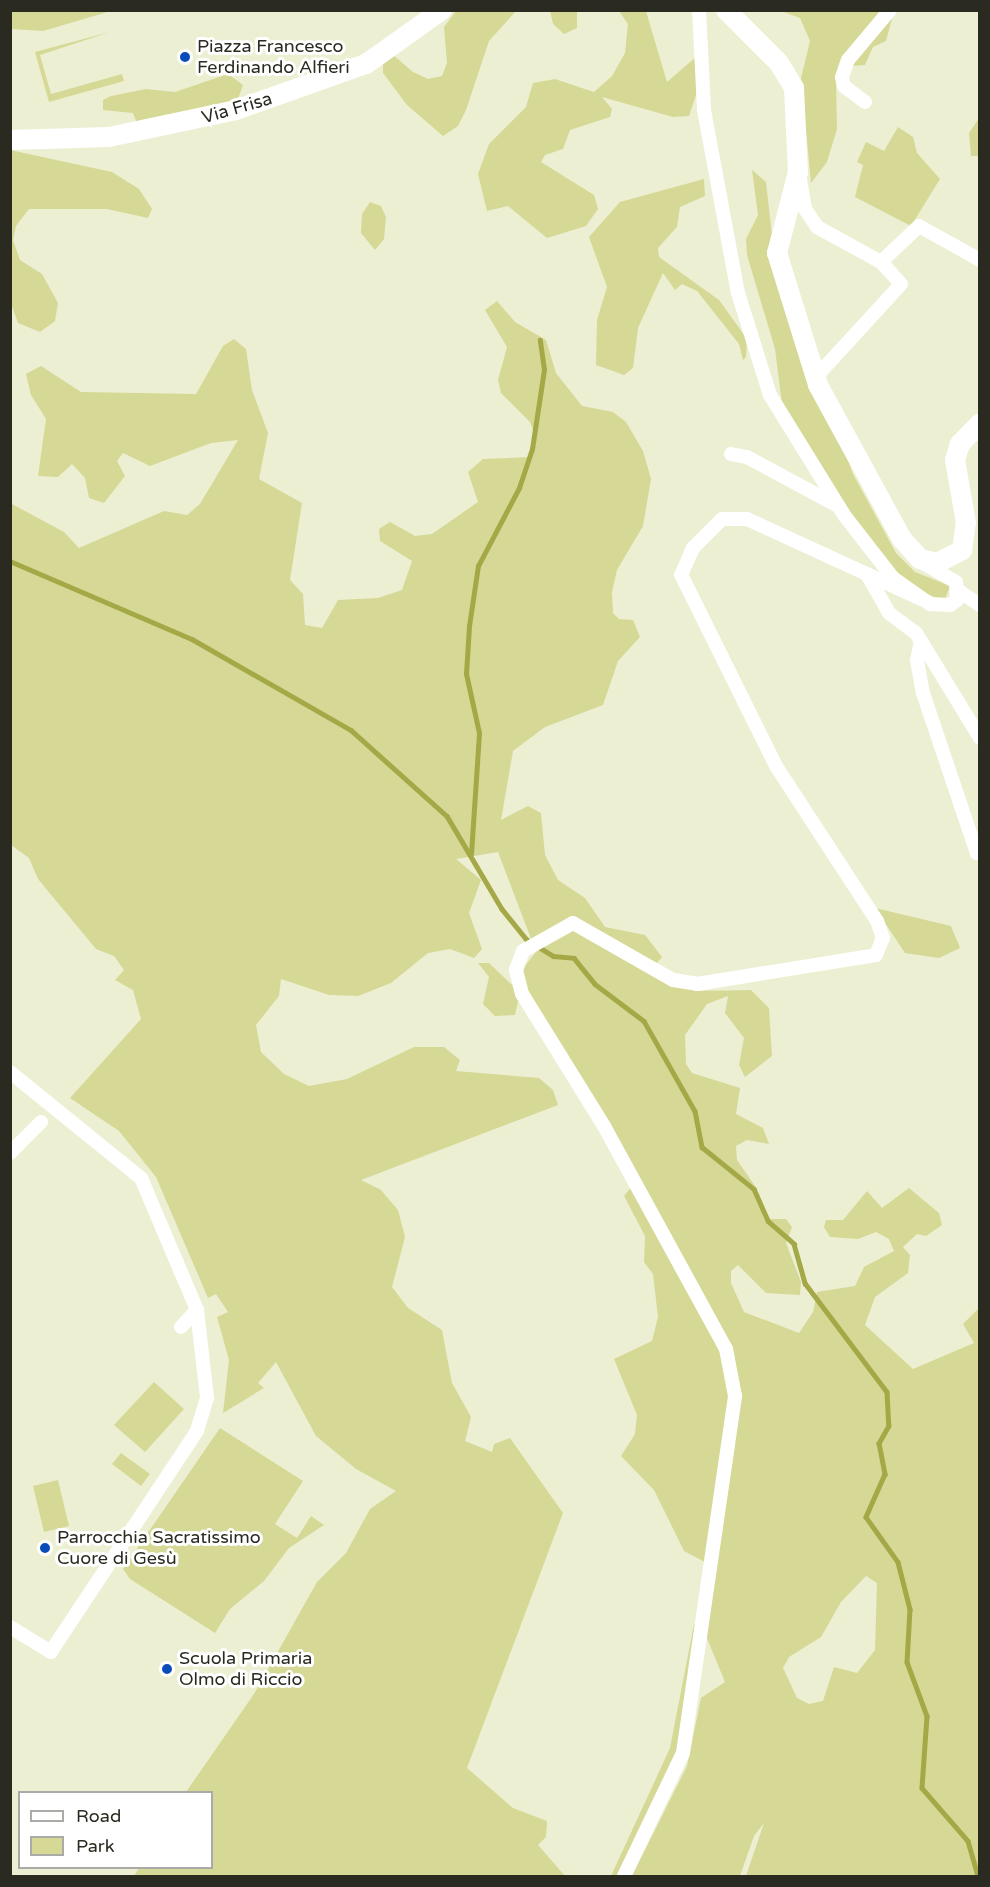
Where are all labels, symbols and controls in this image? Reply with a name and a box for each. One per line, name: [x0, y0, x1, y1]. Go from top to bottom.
place label: Piazza Francesco Ferdinando Alfieri: [197, 36, 350, 78]
marker: Piazza Francesco Ferdinando Alfieri: [178, 50, 192, 64]
street label: Via Frisa: [199, 88, 275, 128]
place label: Parrocchia Sacratissimo Cuore di Gesù: [57, 1527, 261, 1570]
marker: Parrocchia Sacratissimo Cuore di Gesù: [38, 1541, 52, 1555]
place label: Scuola Primaria Olmo di Riccio: [179, 1648, 312, 1690]
marker: Scuola Primaria Olmo di Riccio: [160, 1662, 174, 1676]
legend: [18, 1791, 213, 1869]
text: Road: [76, 1805, 121, 1827]
text: Park: [76, 1835, 114, 1857]

